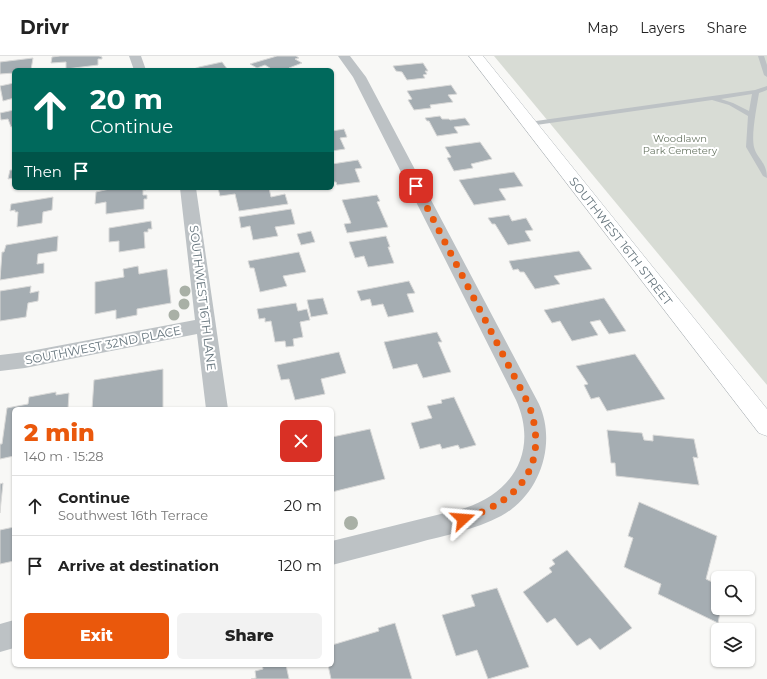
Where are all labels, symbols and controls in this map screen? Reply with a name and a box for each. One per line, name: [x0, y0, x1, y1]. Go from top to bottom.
text: Drivr: [20, 16, 69, 39]
text: Map: [587, 19, 618, 37]
text: Layers: [640, 19, 685, 37]
text: Share: [707, 19, 747, 37]
text: 20 m: [90, 82, 163, 116]
icon: ahead: [24, 84, 76, 136]
text: Continue: [90, 116, 173, 138]
park label: Woodlawn Park Cemetery: [643, 132, 718, 157]
icon: arrive: [70, 160, 92, 182]
text: Then: [24, 162, 62, 181]
pin: [399, 169, 433, 203]
street label: SOUTHWEST 16TH STREET: [566, 174, 676, 308]
icon: arrive: [405, 175, 427, 197]
street label: SOUTHWEST 16TH LANE: [187, 224, 219, 372]
street label: SOUTHWEST 32ND PLACE: [24, 323, 182, 367]
text: 2 min: [24, 418, 95, 447]
button: close: [280, 420, 322, 462]
text: 140 m · 15:28: [24, 448, 104, 464]
text: Continue: [58, 488, 130, 507]
icon: ahead: [24, 495, 46, 517]
text: 20 m: [284, 496, 322, 515]
position arrow: [442, 498, 484, 540]
text: Southwest 16th Terrace: [58, 507, 208, 523]
icon: arrive: [24, 555, 46, 577]
text: Arrive at destination: [58, 556, 219, 575]
text: 120 m: [278, 556, 322, 575]
map controls: [711, 571, 755, 667]
button: search: [711, 571, 755, 615]
button: Exit: [24, 613, 169, 659]
button: Share: [177, 613, 322, 659]
button: layers: [711, 623, 755, 667]

